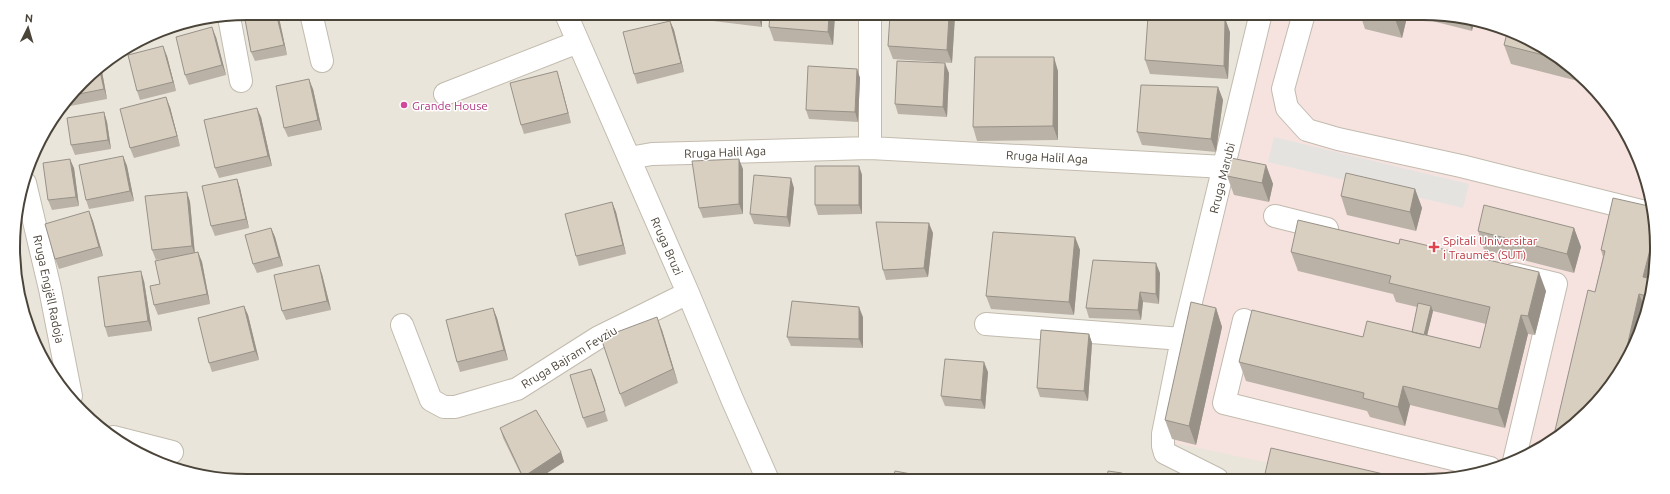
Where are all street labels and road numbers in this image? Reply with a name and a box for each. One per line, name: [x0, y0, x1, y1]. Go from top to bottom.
street label: Rruga Marubi: [1207, 141, 1237, 215]
street label: Rruga Halil Aga: [684, 144, 766, 160]
street label: Rruga Halil Aga: [1006, 148, 1088, 166]
street label: Rruga Bruzi: [648, 215, 686, 277]
street label: Rruga Engjëll Radoja: [31, 234, 67, 344]
street label: Rruga Bajram Fevziu: [519, 323, 619, 391]

